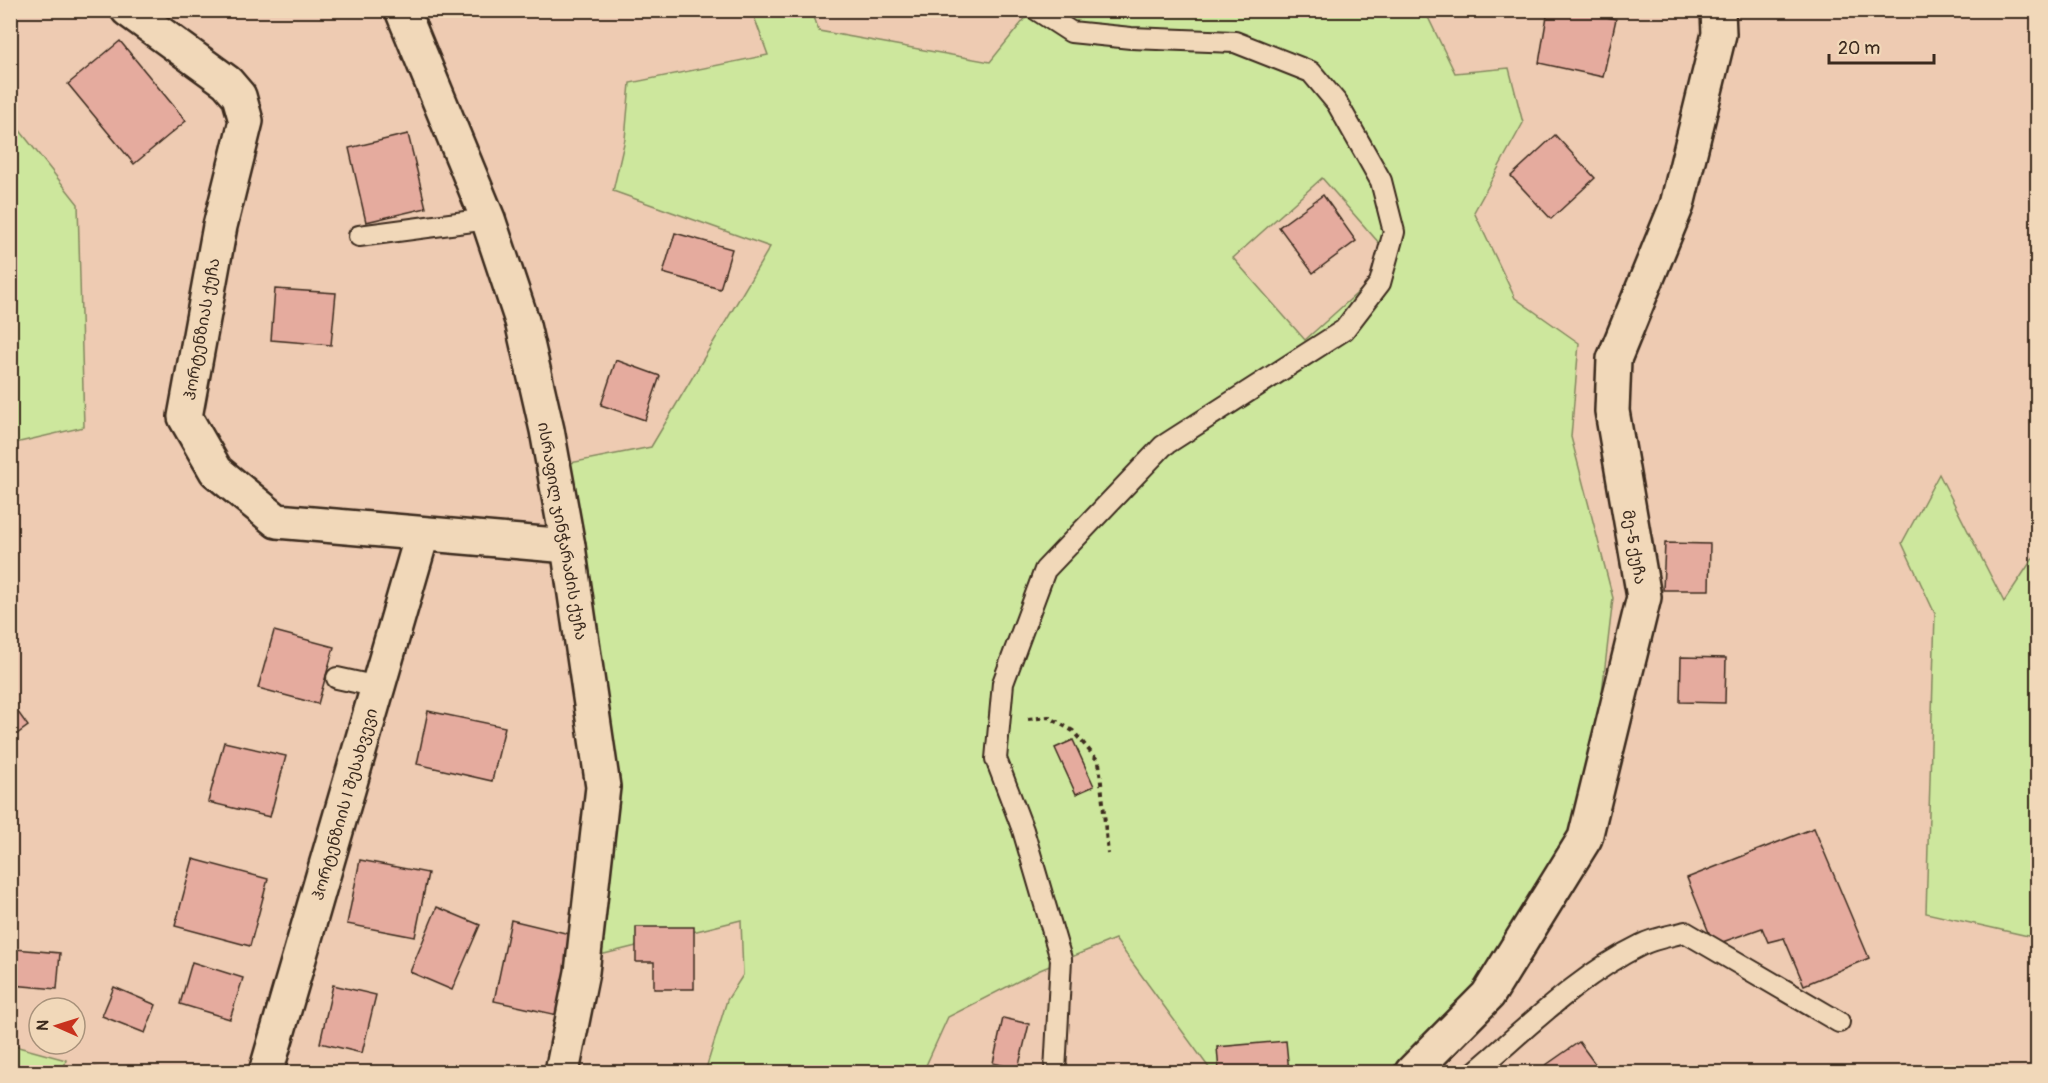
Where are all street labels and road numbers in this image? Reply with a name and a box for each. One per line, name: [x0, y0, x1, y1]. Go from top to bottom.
street label: ჰორტენზიას ქუჩა: [180, 256, 224, 402]
street label: ისრაფილ ჯინჭარაძის ქუჩა: [533, 421, 591, 642]
street label: მე-5 ქუჩა: [1618, 508, 1650, 586]
street label: ჰორტენზიის I შესახვევი: [308, 706, 382, 903]

